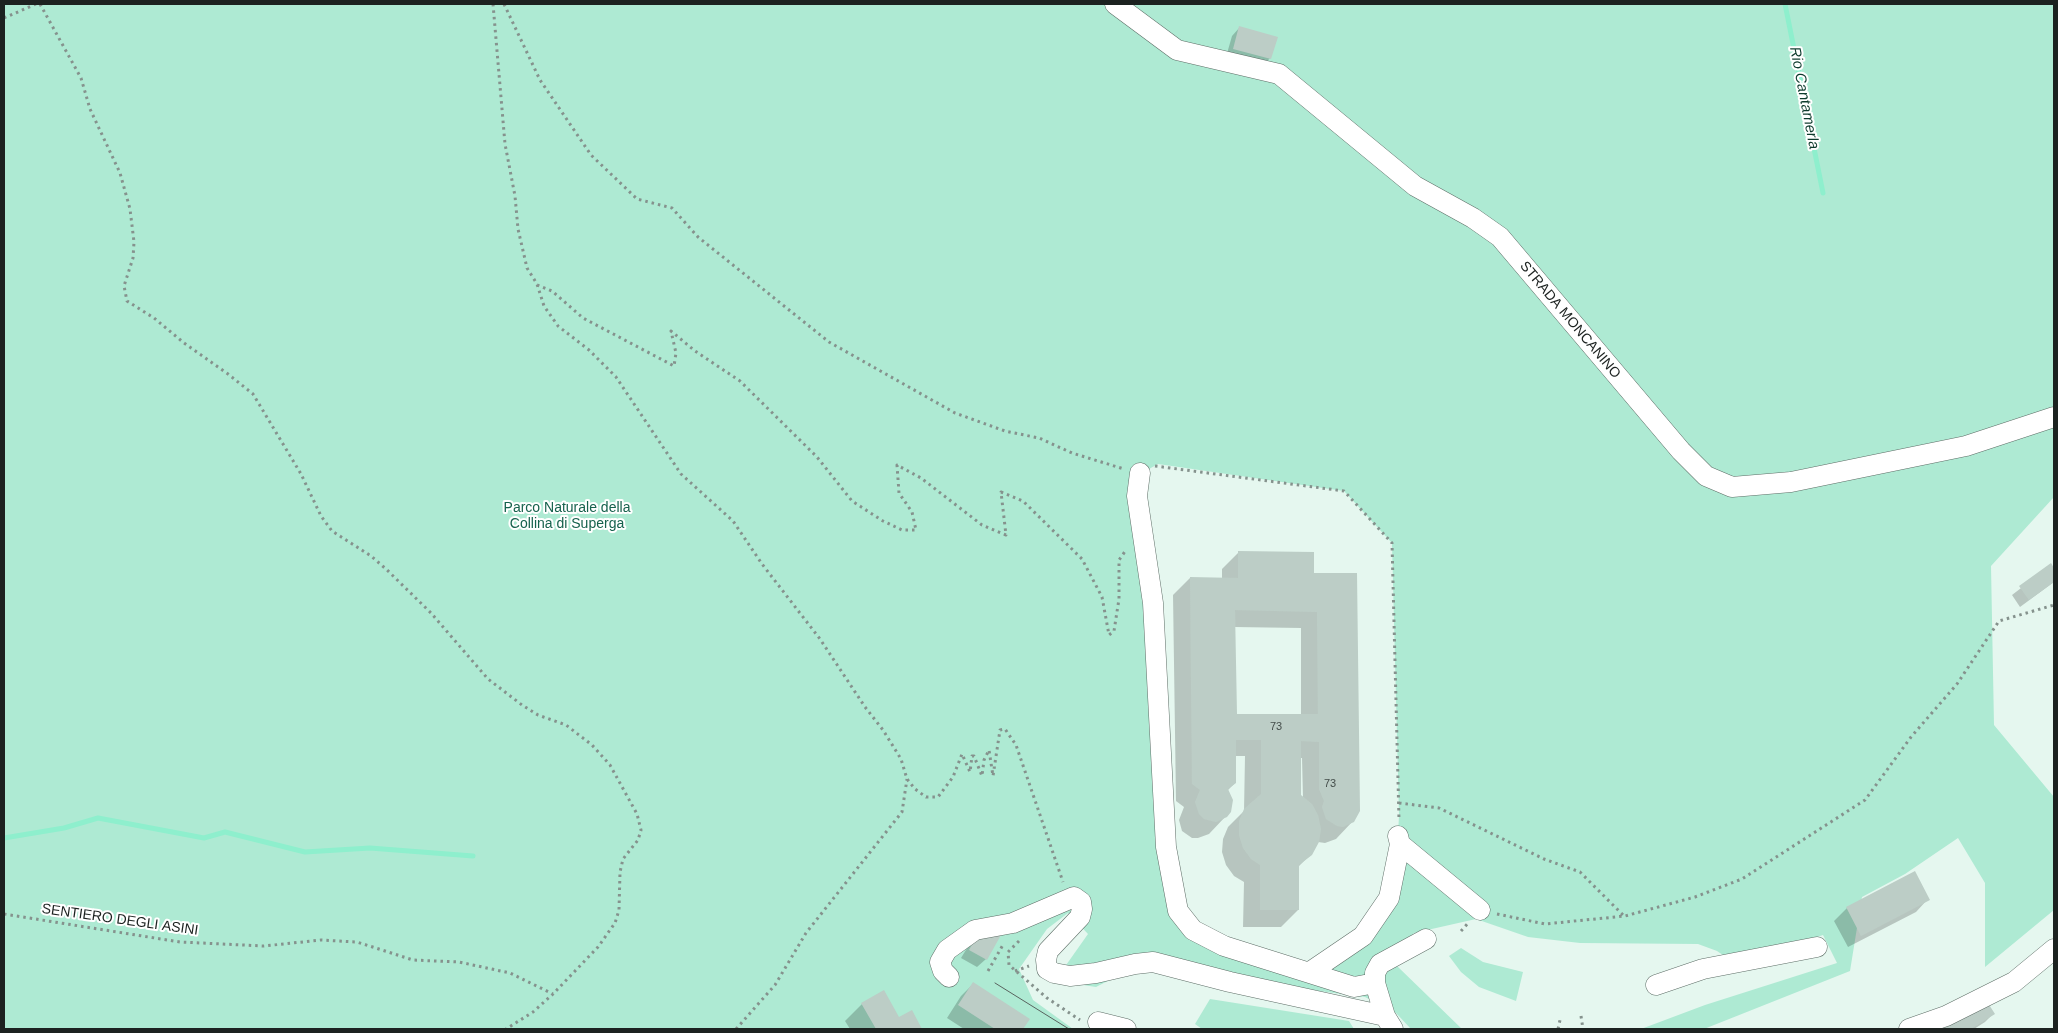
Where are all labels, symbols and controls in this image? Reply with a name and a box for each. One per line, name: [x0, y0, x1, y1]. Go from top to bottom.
water label: Rio Cantamerla: [1785, 45, 1823, 151]
street label: STRADA MONCANINO: [1516, 258, 1624, 382]
park label: Parco Naturale della Collina di Superga: [504, 500, 630, 532]
house number: 73: [1270, 720, 1282, 734]
house number: 73: [1324, 777, 1336, 791]
street label: SENTIERO DEGLI ASINI: [41, 901, 199, 939]

